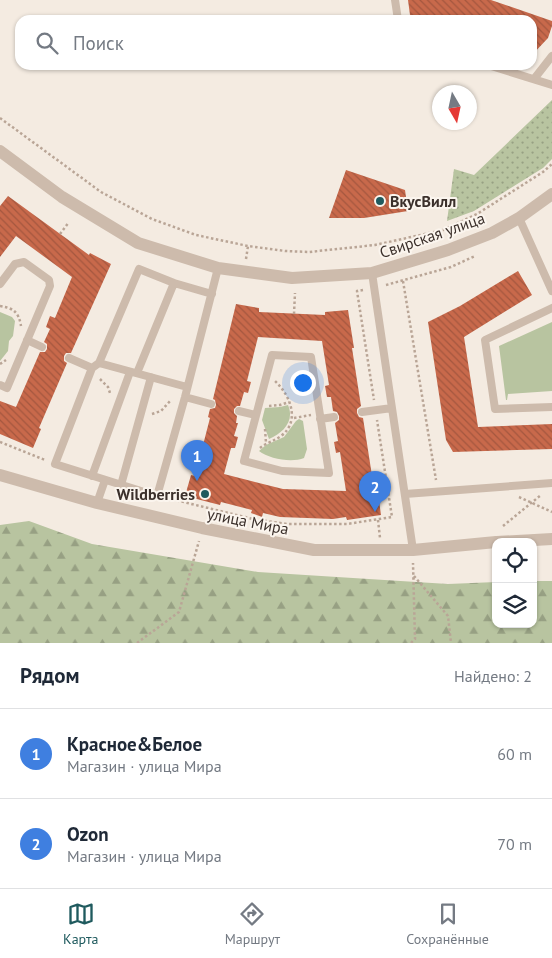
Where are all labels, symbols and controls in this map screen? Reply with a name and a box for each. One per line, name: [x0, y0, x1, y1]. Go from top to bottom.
search box: [15, 15, 537, 70]
icon: search: [33, 29, 61, 57]
text: Поиск: [73, 31, 124, 55]
north arrow: [432, 85, 477, 130]
place label: ВкусВилл: [390, 191, 456, 211]
marker: ВкусВилл: [374, 195, 386, 207]
street label: Свирская улица: [377, 208, 487, 262]
your location: [290, 370, 316, 396]
pin: 1: [181, 440, 213, 481]
pin: 2: [359, 471, 391, 512]
place label: Wildberries: [116, 484, 195, 504]
marker: Wildberries: [199, 488, 211, 500]
street label: улица Мира: [205, 503, 291, 539]
map controls: [492, 538, 537, 628]
button: locate: [492, 538, 537, 583]
button: layers: [492, 583, 537, 628]
text: Рядом: [20, 662, 79, 689]
text: Найдено: 2: [454, 666, 532, 686]
text: Красное&Белое: [67, 732, 202, 756]
text: 1: [31, 744, 41, 764]
text: 60 m: [497, 744, 532, 764]
text: Магазин · улица Мира: [67, 756, 222, 776]
text: Ozon: [67, 822, 109, 846]
text: 2: [31, 834, 41, 854]
text: 70 m: [497, 834, 532, 854]
text: Магазин · улица Мира: [67, 846, 222, 866]
tab: Карта: [63, 900, 98, 948]
tab: Маршрут: [225, 900, 280, 948]
tab: Сохранённые: [406, 900, 489, 948]

